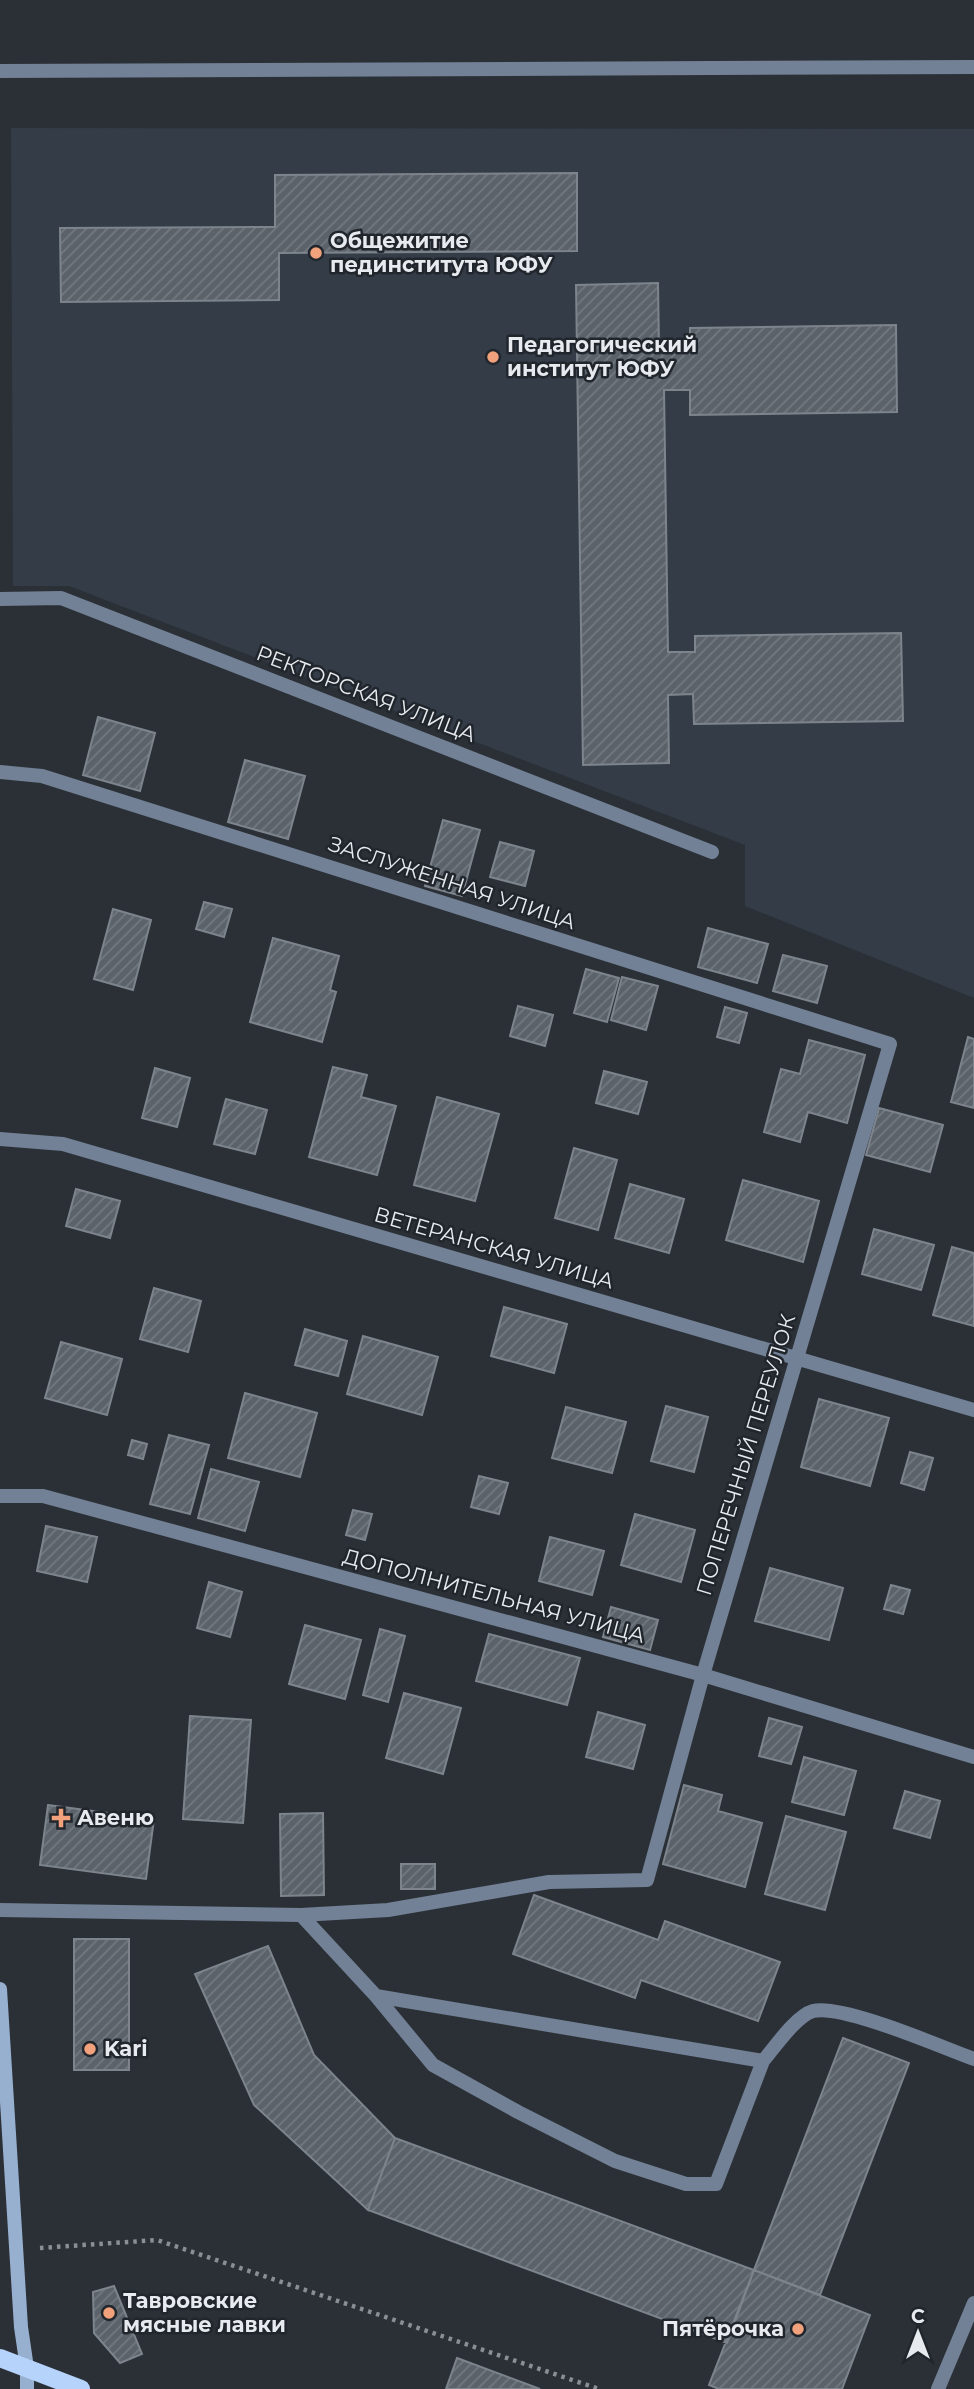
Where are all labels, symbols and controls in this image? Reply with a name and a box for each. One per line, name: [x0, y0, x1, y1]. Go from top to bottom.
place label: Общежитие пединститута ЮФУ: [330, 228, 553, 277]
marker: Общежитие пединститута ЮФУ: [308, 245, 324, 261]
place label: Педагогический институт ЮФУ: [507, 332, 697, 381]
marker: Педагогический институт ЮФУ: [485, 349, 501, 365]
street label: РЕКТОРСКАЯ УЛИЦА: [253, 640, 480, 747]
street label: ЗАСЛУЖЕННАЯ УЛИЦА: [325, 831, 579, 934]
street label: ВЕТЕРАНСКАЯ УЛИЦА: [371, 1201, 617, 1294]
street label: ПОПЕРЕЧНЫЙ ПЕРЕУЛОК: [691, 1311, 800, 1599]
street label: ДОПОЛНИТЕЛЬНАЯ УЛИЦА: [340, 1543, 648, 1648]
place label: Авеню: [77, 1805, 154, 1830]
marker: Авеню: [51, 1808, 71, 1828]
place label: Kari: [104, 2036, 148, 2061]
marker: Kari: [82, 2041, 98, 2057]
place label: Тавровские мясные лавки: [123, 2288, 286, 2337]
north arrow: [883, 2298, 953, 2368]
marker: Тавровские мясные лавки: [101, 2305, 117, 2321]
text: С: [911, 2305, 925, 2328]
place label: Пятёрочка: [662, 2316, 784, 2341]
marker: Пятёрочка: [790, 2321, 806, 2337]

